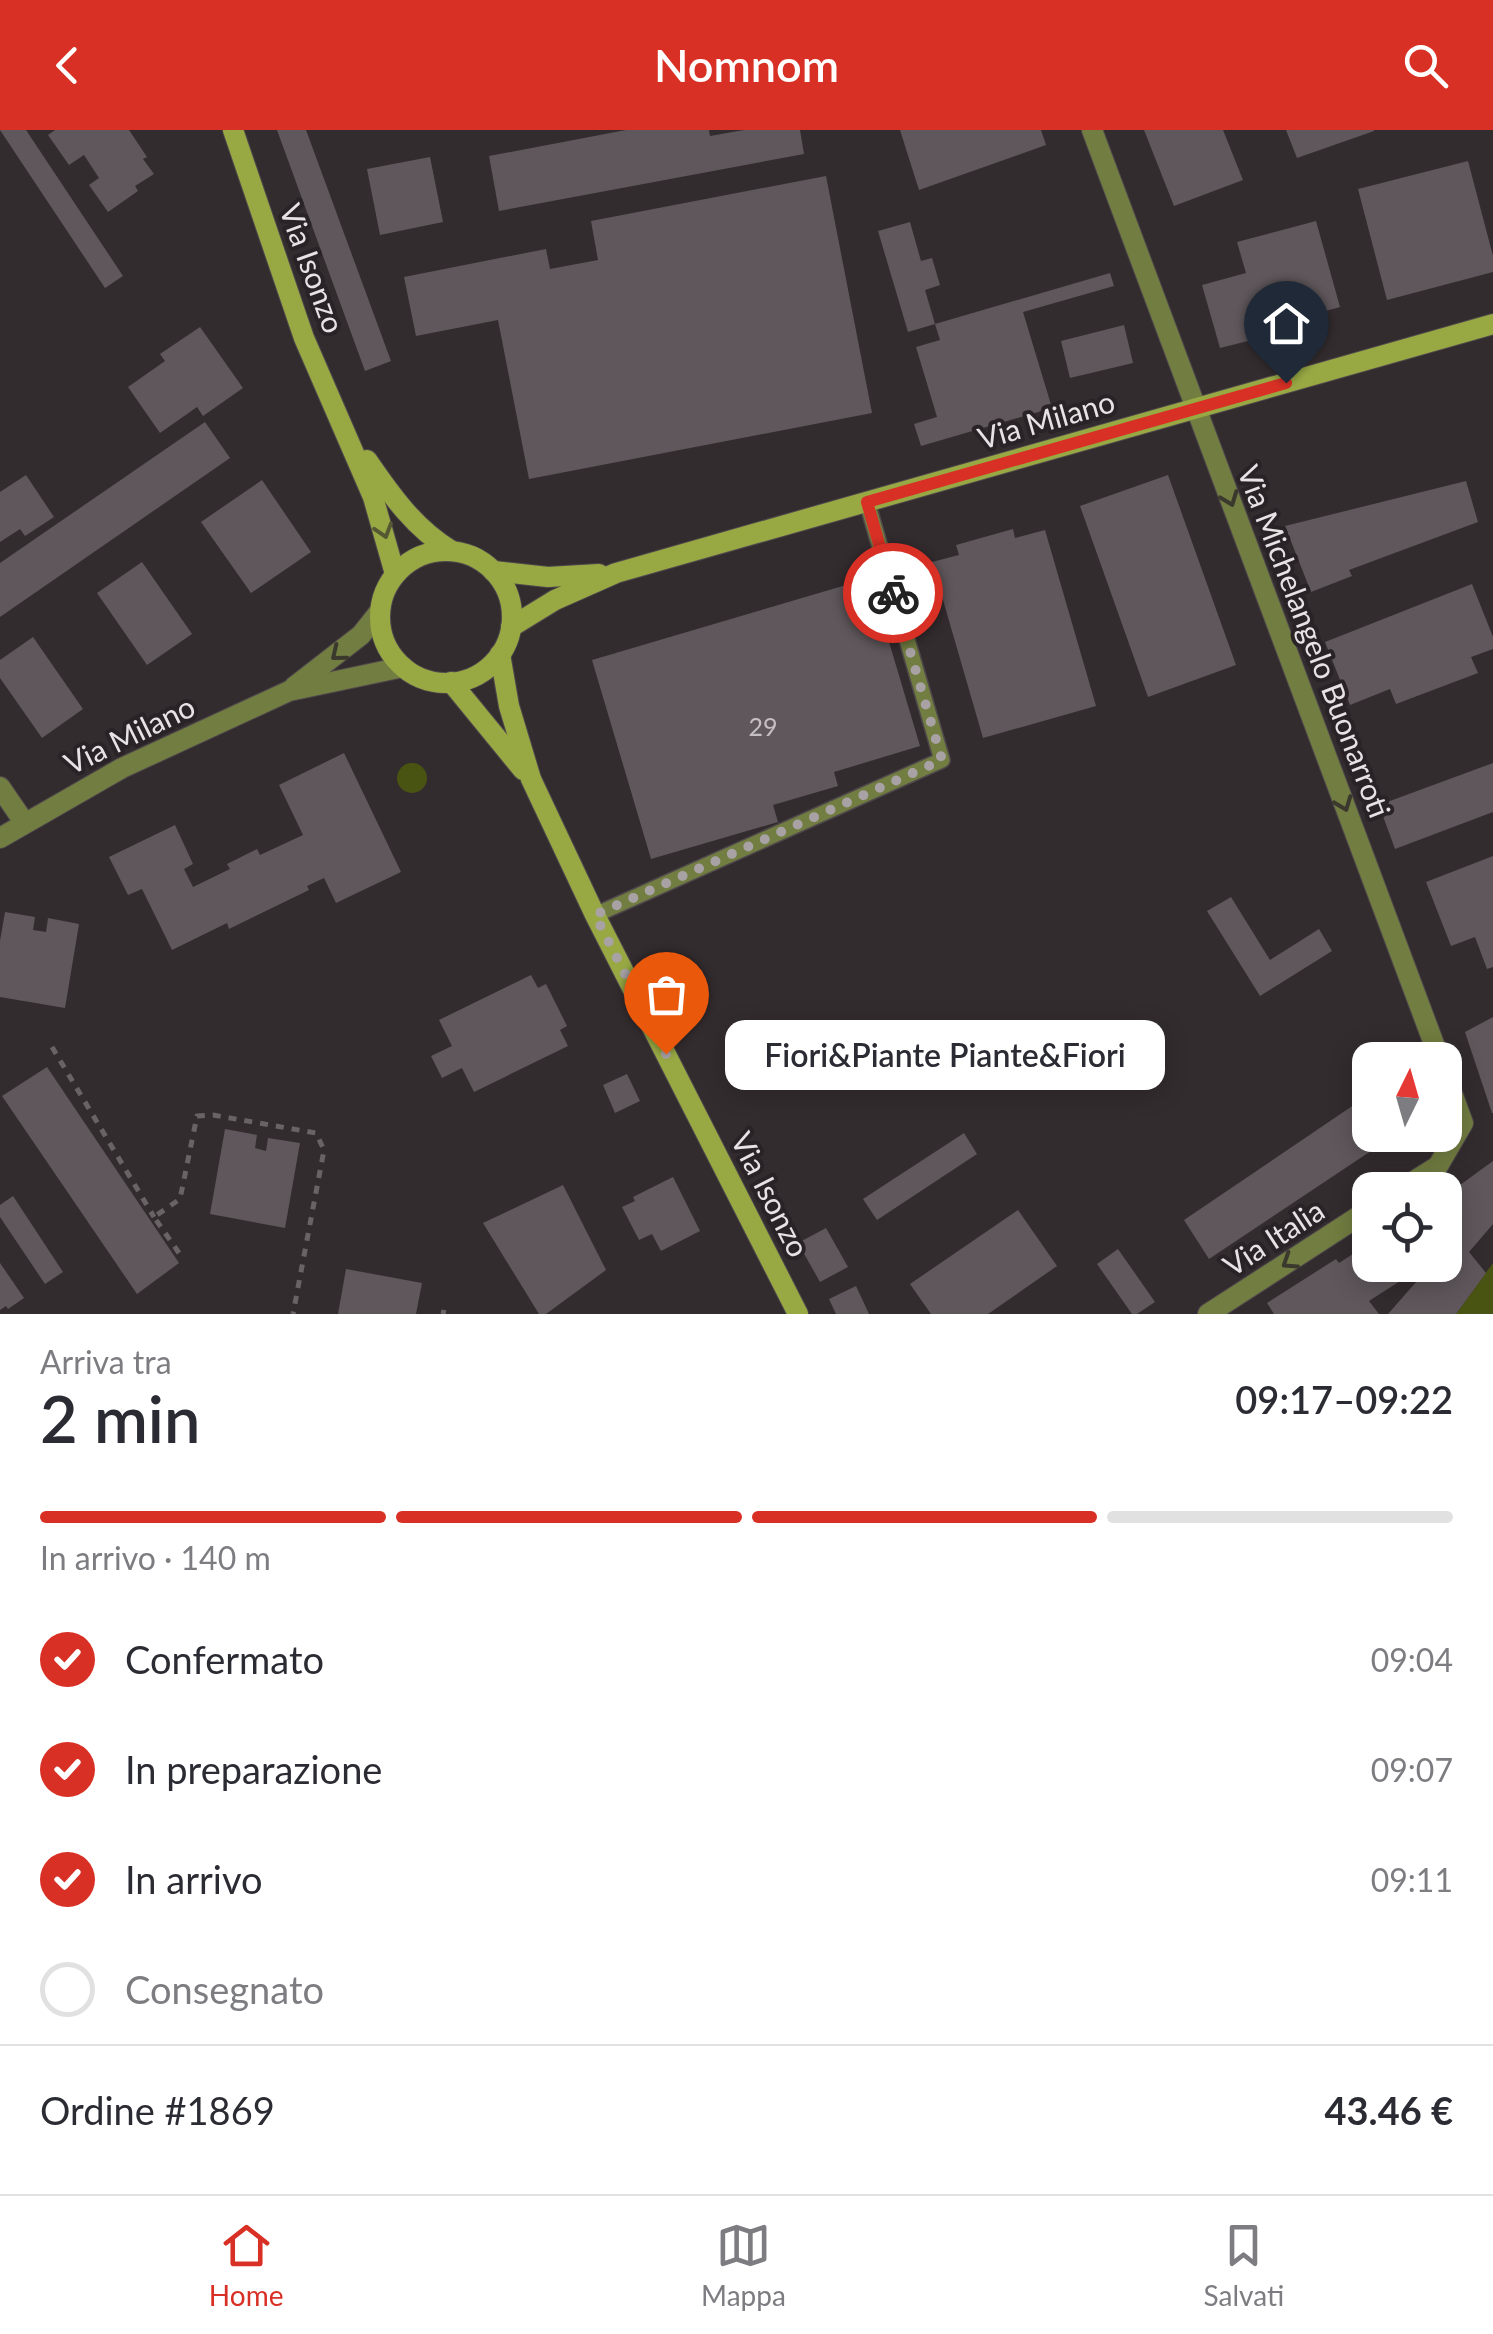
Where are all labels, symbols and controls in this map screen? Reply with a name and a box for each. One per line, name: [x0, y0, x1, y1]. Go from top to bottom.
icon: back: [40, 38, 95, 93]
text: Nomnom: [654, 38, 839, 92]
icon: search: [1398, 38, 1453, 93]
street label: Via Isonzo: [273, 198, 353, 338]
pin: [1244, 281, 1329, 384]
icon: home: [1259, 296, 1314, 351]
street label: Via Milano: [973, 382, 1119, 456]
street label: Via Michelangelo Buonarroti: [1231, 460, 1399, 822]
one-way arrow: [1218, 490, 1239, 507]
one-way arrow: [372, 522, 393, 539]
courier: [843, 543, 943, 643]
icon: bike: [866, 566, 921, 621]
one-way arrow: [331, 642, 349, 660]
street label: Via Milano: [58, 687, 200, 781]
house number: 29: [748, 711, 778, 741]
one-way arrow: [1332, 794, 1352, 811]
pin: [624, 952, 709, 1055]
icon: bag: [639, 967, 694, 1022]
callout: Fiori&Piante Piante&Fiori: [726, 1019, 1166, 1089]
text: Fiori&Piante Piante&Fiori: [764, 1035, 1126, 1074]
north arrow: [1352, 1042, 1462, 1152]
map controls: [1352, 1042, 1462, 1282]
street label: Via Isonzo: [724, 1126, 818, 1262]
button: locate: [1352, 1172, 1462, 1282]
street label: Via Italia: [1216, 1191, 1330, 1283]
one-way arrow: [1282, 1249, 1300, 1268]
text: Arriva tra: [40, 1342, 172, 1381]
text: 09:17–09:22: [1235, 1376, 1453, 1422]
text: 2 min: [40, 1379, 200, 1457]
text: In arrivo · 140 m: [40, 1538, 271, 1577]
icon: check: [40, 1632, 95, 1687]
text: Confermato: [125, 1636, 324, 1682]
text: 09:04: [1371, 1640, 1453, 1679]
icon: check: [40, 1742, 95, 1797]
text: In preparazione: [125, 1746, 382, 1792]
text: 09:07: [1371, 1750, 1453, 1789]
icon: check: [40, 1852, 95, 1907]
text: In arrivo: [125, 1856, 263, 1902]
text: 09:11: [1371, 1860, 1453, 1899]
text: Consegnato: [125, 1966, 324, 2012]
text: Ordine #1869: [40, 2087, 275, 2133]
text: 43.46 €: [1325, 2087, 1453, 2133]
tab: Home: [209, 2218, 283, 2312]
tab: Mappa: [701, 2218, 786, 2312]
tab: Salvati: [1204, 2218, 1284, 2312]

